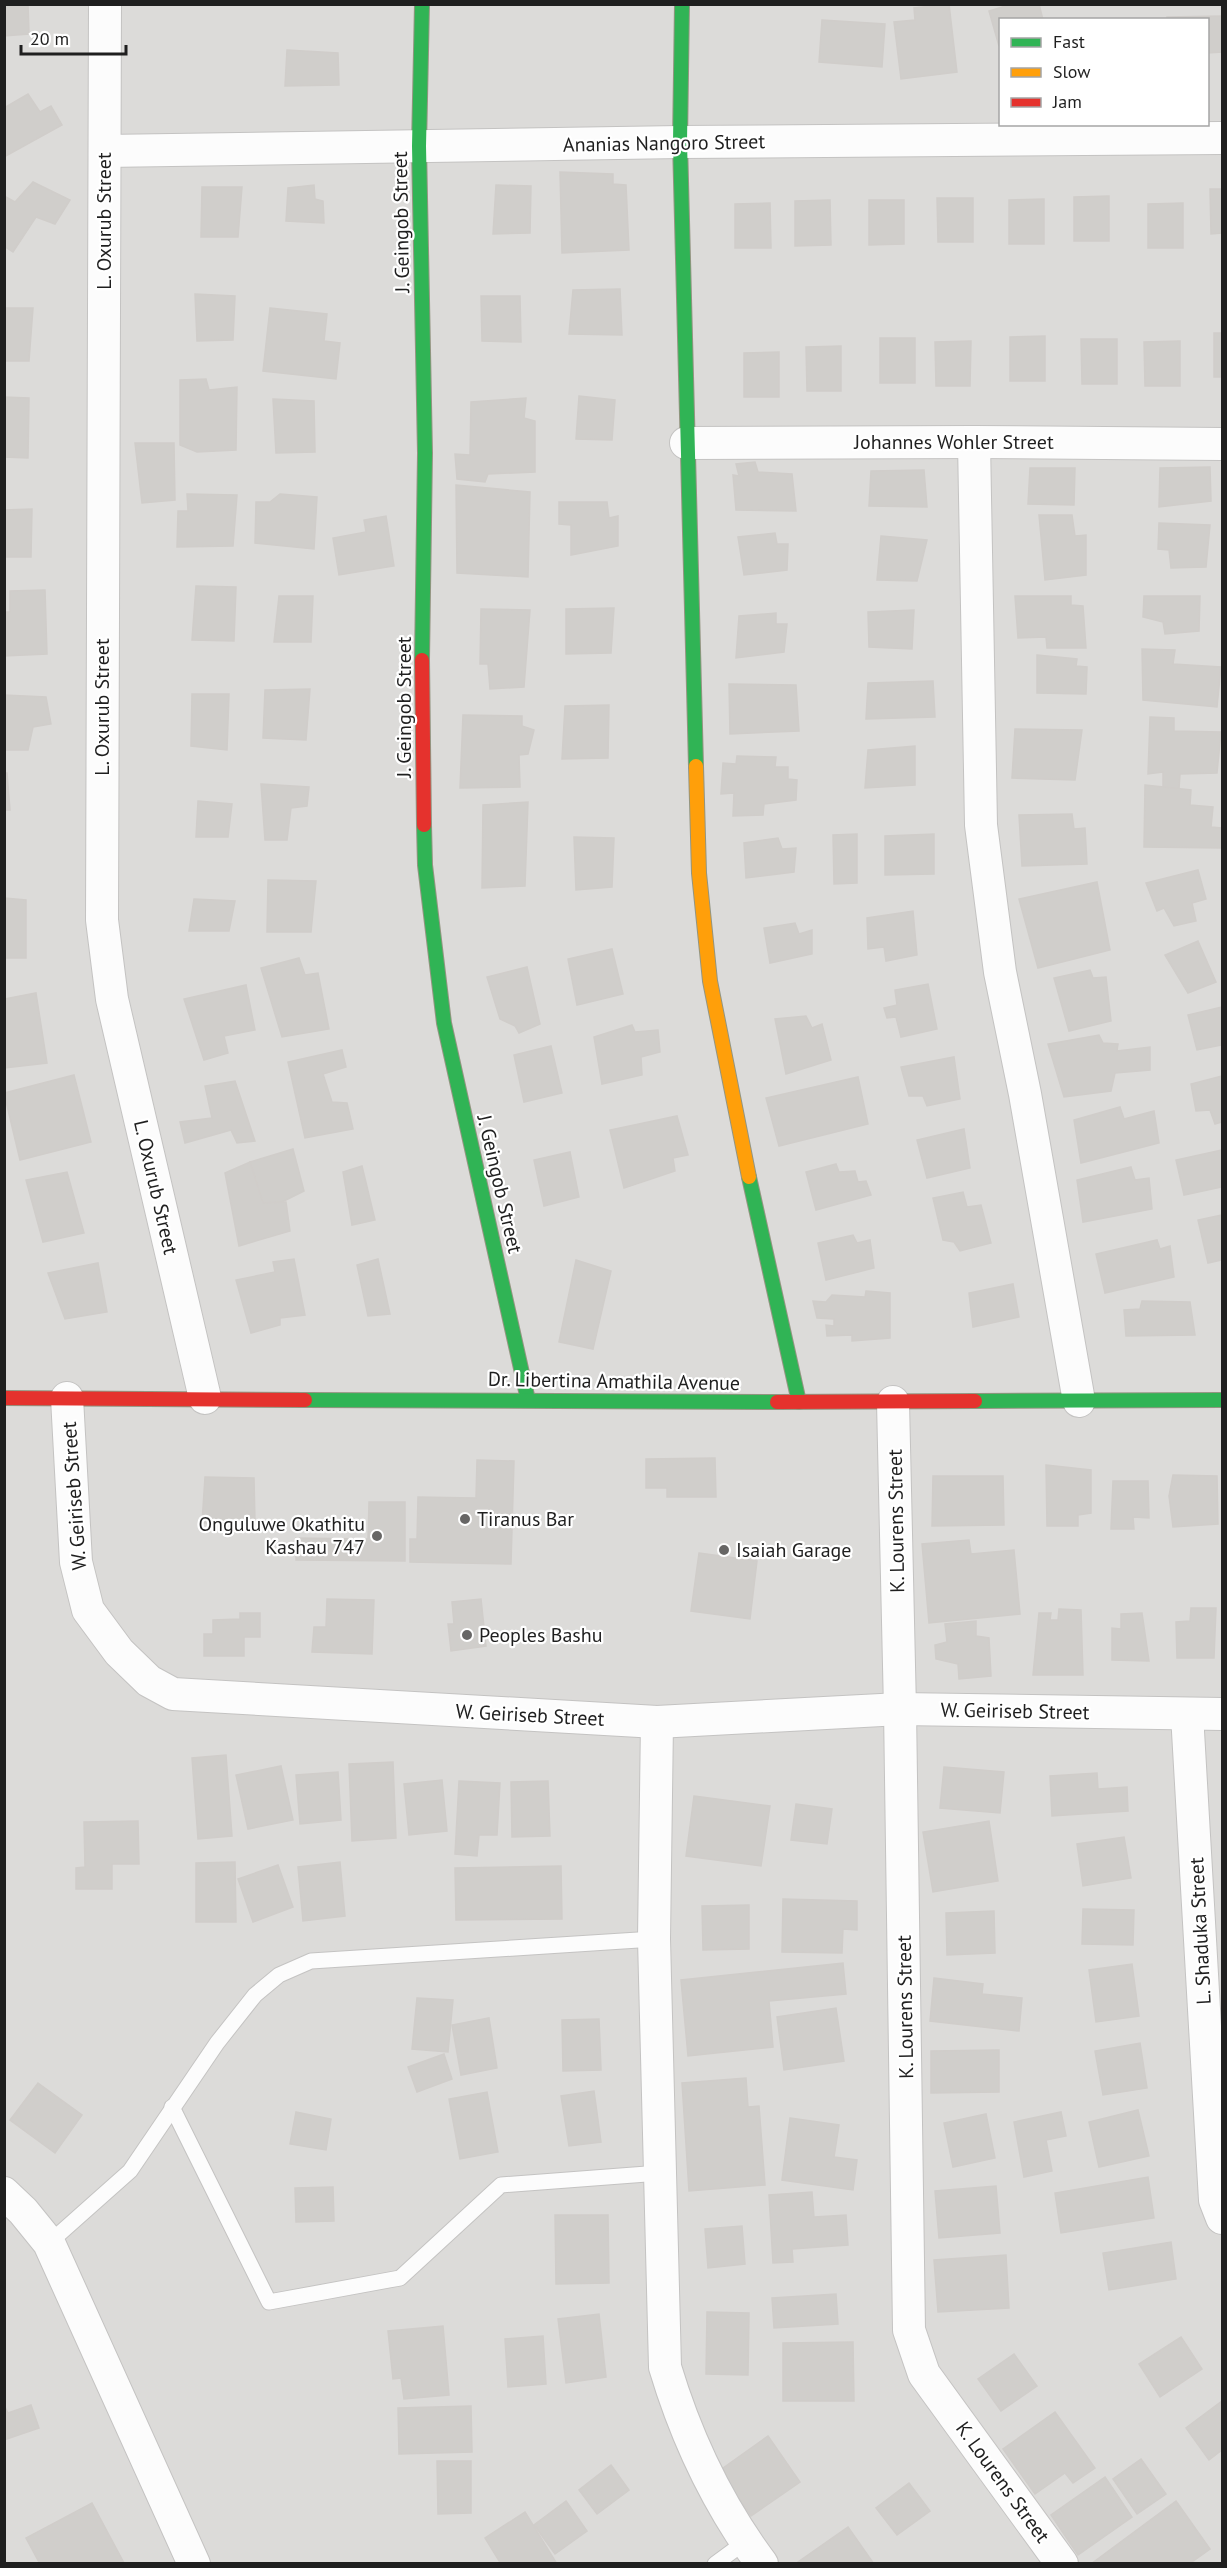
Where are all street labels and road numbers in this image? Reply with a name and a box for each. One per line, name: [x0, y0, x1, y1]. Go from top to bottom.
street label: Ananias Nangoro Street: [563, 128, 766, 158]
street label: J. Geingob Street: [387, 151, 415, 294]
street label: L. Oxurub Street: [91, 152, 117, 290]
street label: Johannes Wohler Street: [853, 429, 1054, 455]
street label: J. Geingob Street: [391, 636, 417, 779]
street label: L. Oxurub Street: [89, 638, 115, 776]
street label: J. Geingob Street: [471, 1111, 529, 1256]
street label: L. Oxurub Street: [128, 1117, 184, 1257]
street label: Dr. Libertina Amathila Avenue: [488, 1366, 740, 1396]
street label: W. Geiriseb Street: [56, 1421, 92, 1571]
street label: K. Lourens Street: [882, 1449, 910, 1593]
street label: W. Geiriseb Street: [940, 1697, 1090, 1725]
street label: W. Geiriseb Street: [455, 1698, 605, 1732]
street label: L. Shaduka Street: [1183, 1857, 1217, 2005]
street label: K. Lourens Street: [891, 1935, 919, 2079]
street label: K. Lourens Street: [950, 2416, 1056, 2548]

